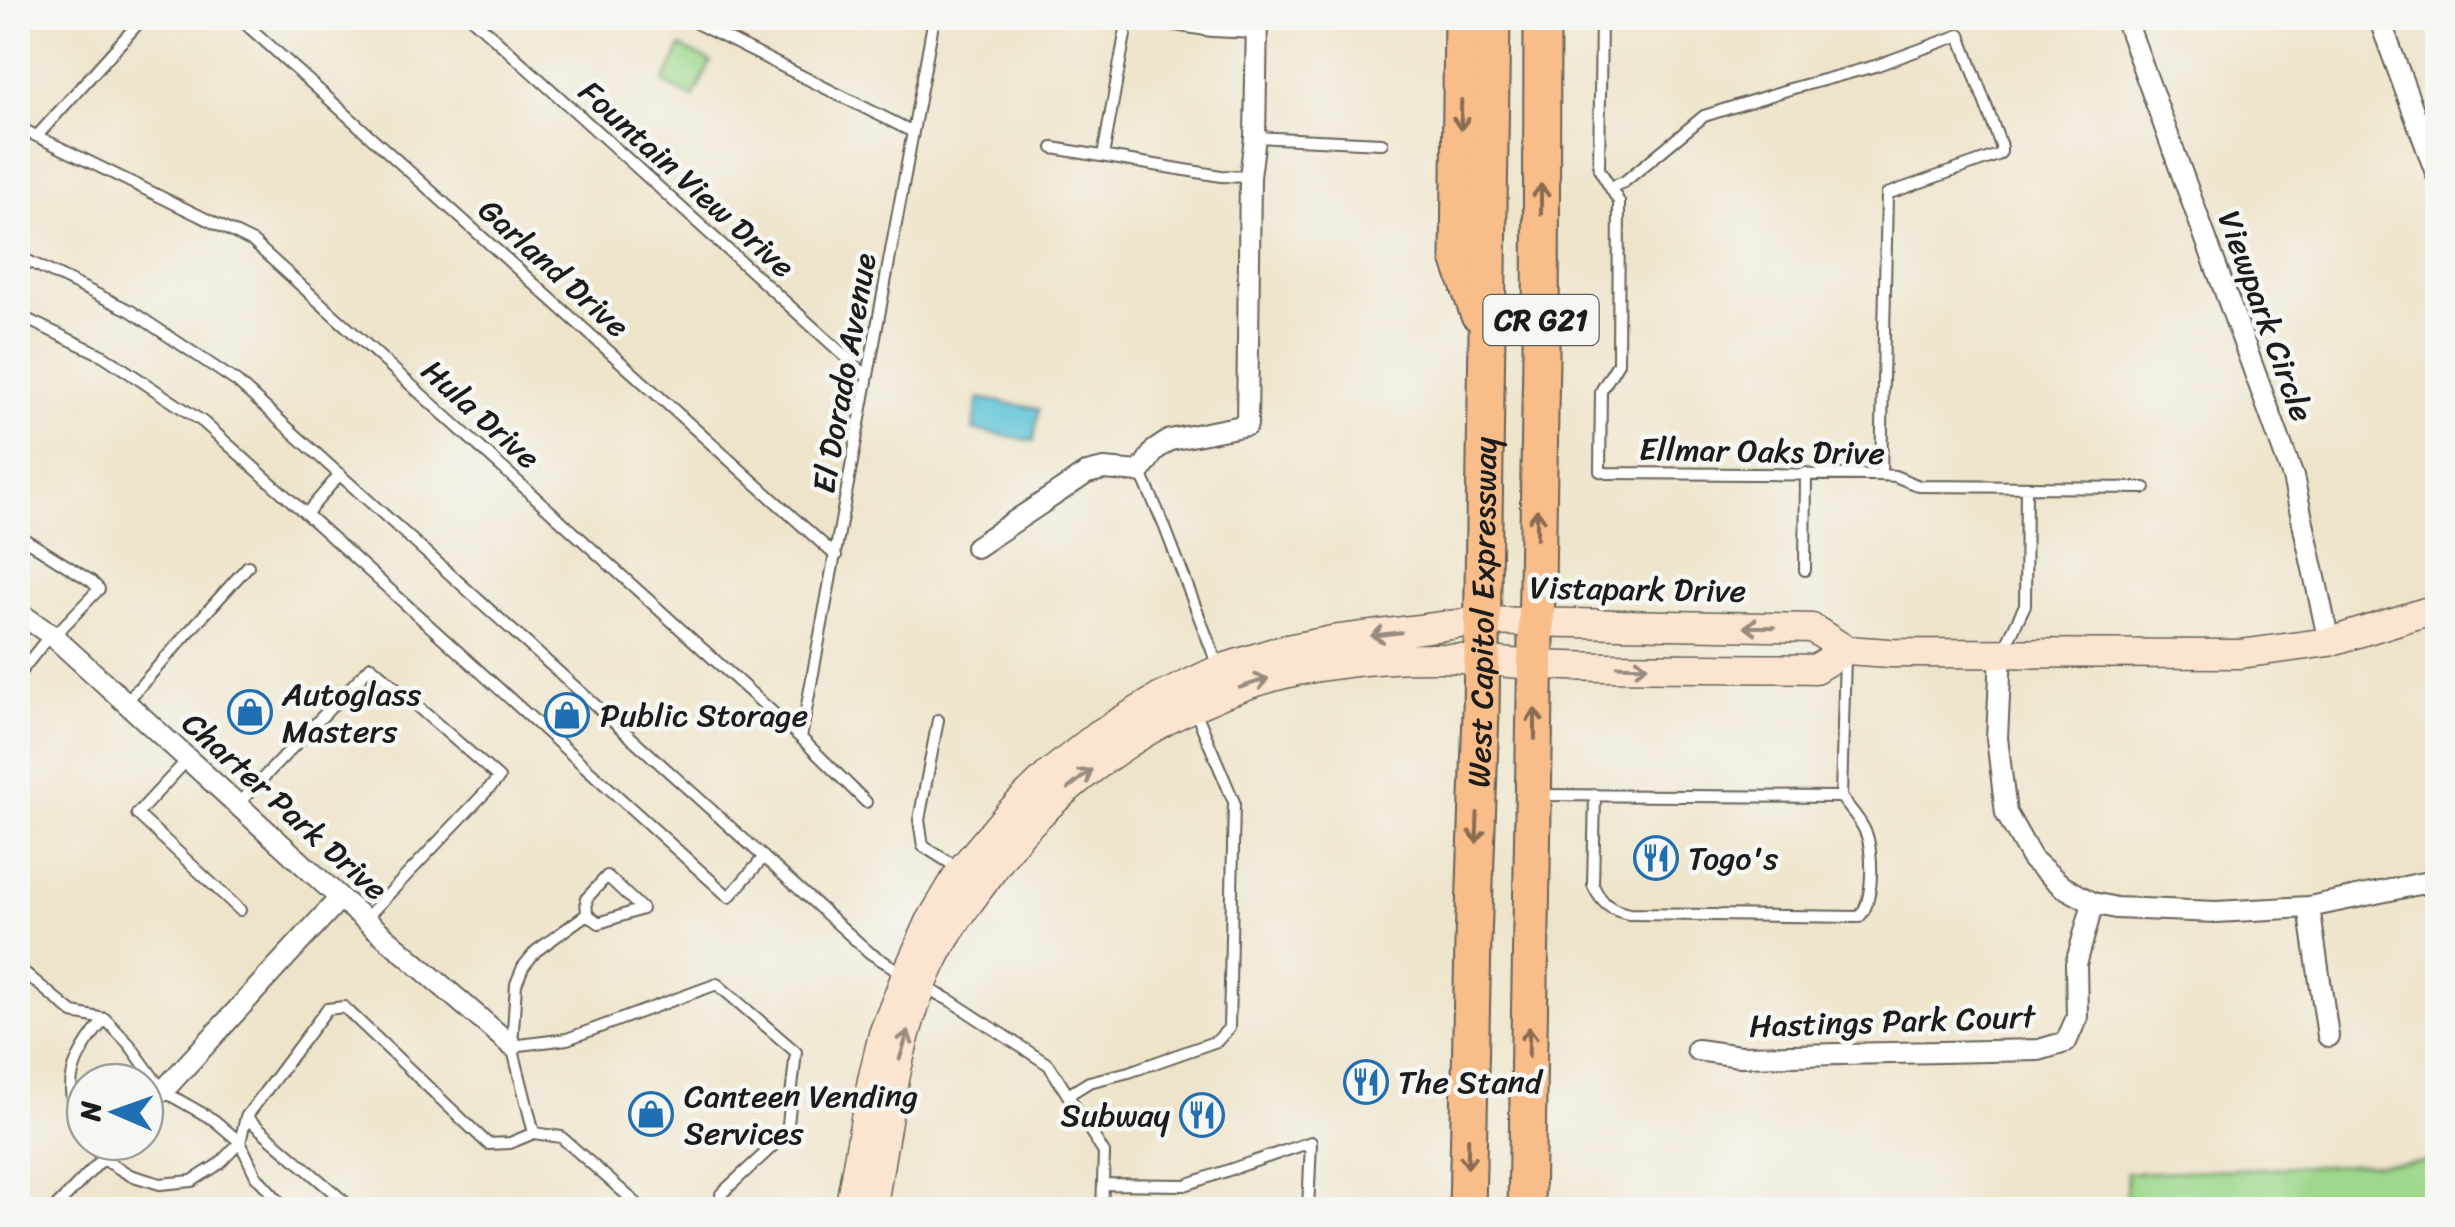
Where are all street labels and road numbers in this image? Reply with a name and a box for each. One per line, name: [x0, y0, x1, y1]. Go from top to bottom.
street label: Fountain View Drive: [565, 66, 809, 293]
street label: Garland Drive: [464, 184, 643, 353]
street label: Viewpark Circle: [2201, 202, 2330, 430]
street label: El Dorado Avenue: [795, 249, 894, 498]
road number: CR G21: [1484, 295, 1598, 345]
street label: Hula Drive: [407, 344, 554, 484]
street label: Ellmar Oaks Drive: [1639, 421, 1885, 482]
street label: West Capitol Expressway: [1450, 436, 1514, 789]
street label: Vistapark Drive: [1529, 559, 1747, 620]
street label: Charter Park Drive: [168, 697, 401, 916]
street label: Hastings Park Court: [1748, 988, 2037, 1055]

